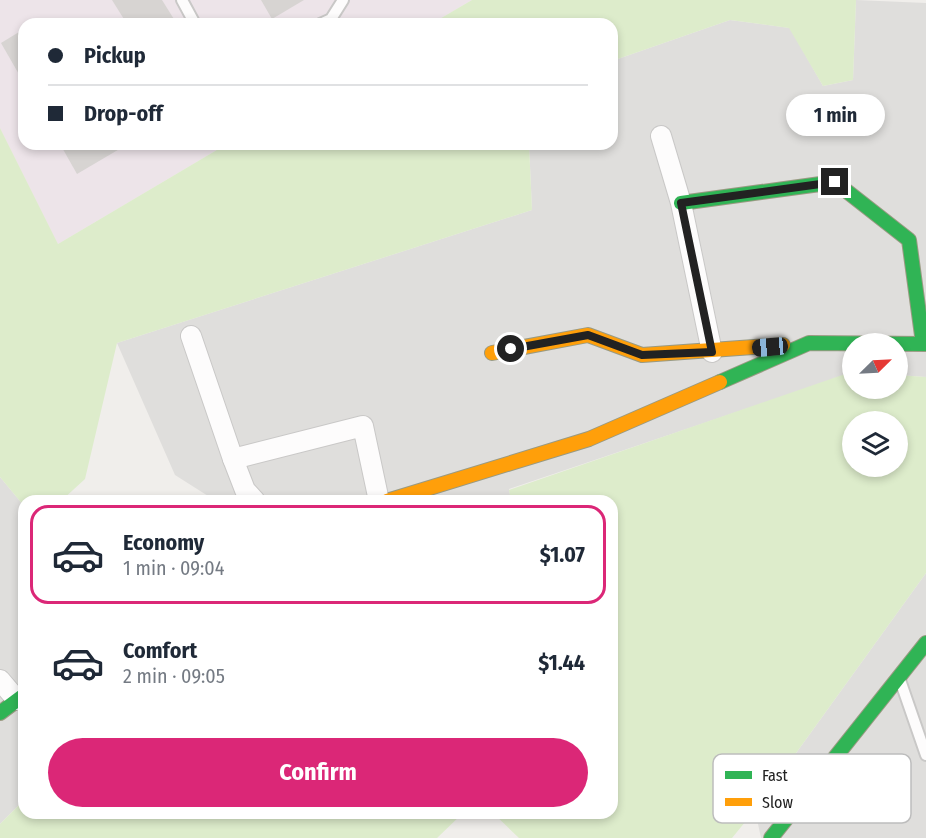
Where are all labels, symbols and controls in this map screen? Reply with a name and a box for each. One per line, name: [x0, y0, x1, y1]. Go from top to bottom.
text: Pickup: [84, 42, 146, 69]
callout: 1 min: [786, 95, 884, 137]
text: Drop-off: [84, 100, 163, 127]
text: 1 min: [814, 103, 857, 127]
route end: [821, 168, 848, 195]
north arrow: [842, 333, 908, 399]
map controls: [842, 333, 908, 477]
route start: [497, 335, 524, 362]
car: [751, 336, 789, 358]
button: layers: [842, 411, 908, 477]
icon: car: [51, 528, 105, 582]
text: Economy: [123, 529, 204, 556]
text: $1.07: [540, 541, 585, 568]
text: 1 min · 09:04: [123, 556, 224, 580]
icon: car: [51, 636, 105, 690]
text: Comfort: [123, 637, 197, 664]
text: $1.44: [538, 649, 585, 676]
text: 2 min · 09:05: [123, 664, 225, 688]
button: Confirm: [48, 738, 588, 807]
legend: [713, 754, 911, 823]
text: Fast: [762, 766, 789, 785]
text: Slow: [762, 793, 793, 812]

